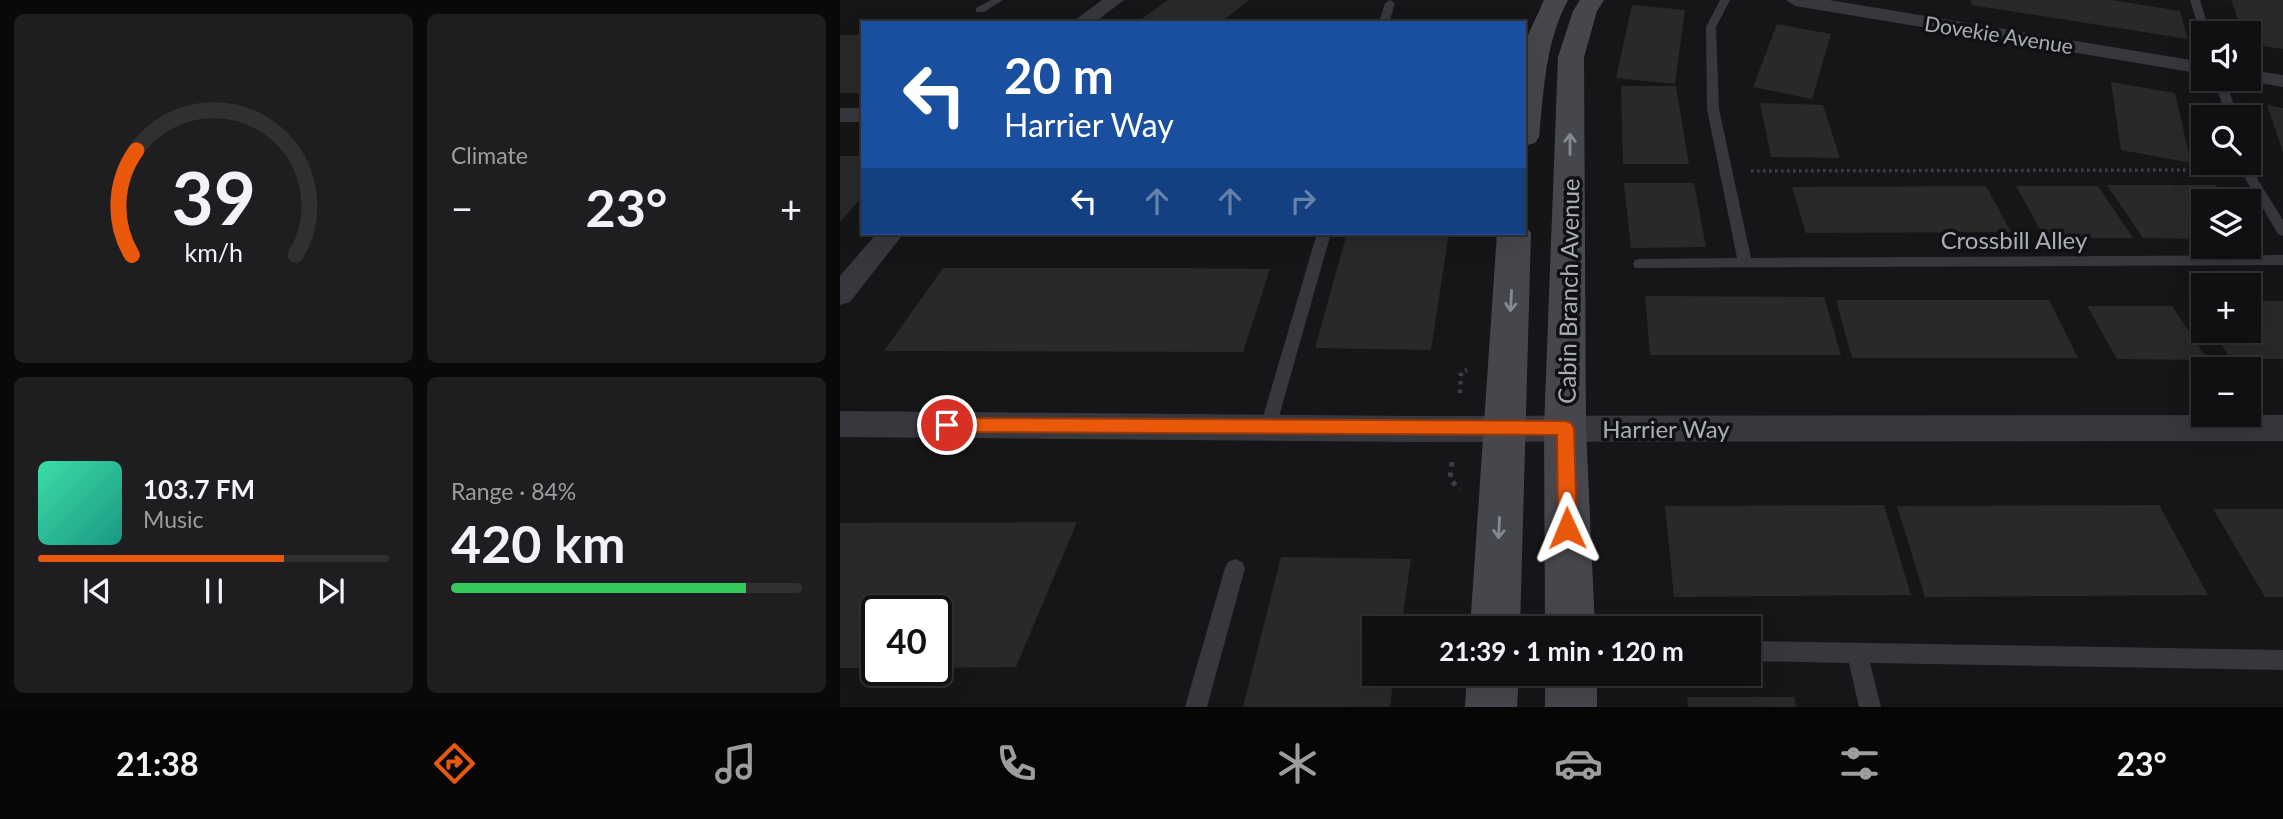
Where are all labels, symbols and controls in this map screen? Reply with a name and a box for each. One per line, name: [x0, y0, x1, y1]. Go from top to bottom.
street label: Dovekie Avenue: [1923, 10, 2075, 58]
map controls: [2191, 21, 2261, 427]
button: sound: [2191, 21, 2261, 91]
text: 20 m: [1004, 46, 1114, 104]
icon: left: [889, 49, 980, 140]
text: Harrier Way: [1004, 105, 1174, 144]
button: search: [2191, 105, 2261, 175]
one-way arrow: [1563, 132, 1577, 155]
text: Climate: [451, 141, 528, 169]
text: 39: [171, 153, 256, 241]
text: 23°: [586, 176, 667, 238]
street label: Cabin Branch Avenue: [1552, 178, 1584, 404]
icon: left: [1065, 182, 1103, 220]
icon: ahead: [1138, 182, 1176, 220]
icon: ahead: [1211, 182, 1249, 220]
icon: right: [1284, 182, 1322, 220]
text: −: [451, 185, 473, 231]
text: +: [780, 185, 802, 231]
button: layers: [2191, 189, 2261, 259]
street label: Crossbill Alley: [1941, 225, 2088, 254]
text: km/h: [184, 236, 243, 266]
button: +: [2191, 273, 2261, 343]
one-way arrow: [1504, 289, 1517, 312]
button: −: [2191, 357, 2261, 427]
pin: [917, 395, 977, 455]
icon: arrive: [928, 406, 966, 444]
street label: Harrier Way: [1602, 414, 1730, 443]
text: 103.7 FM: [143, 473, 255, 505]
text: Range · 84%: [451, 477, 576, 505]
position arrow: [1530, 491, 1604, 565]
text: Music: [143, 505, 203, 533]
text: 420 km: [451, 512, 625, 574]
one-way arrow: [1493, 516, 1506, 539]
icon: previous: [78, 572, 116, 610]
icon: pause: [195, 572, 233, 610]
icon: next: [312, 572, 350, 610]
speed limit sign: 40: [861, 595, 952, 686]
text: 21:39 · 1 min · 120 m: [1439, 635, 1684, 667]
icon: directions: [430, 739, 479, 788]
icon: music: [711, 739, 760, 788]
icon: phone: [992, 739, 1041, 788]
icon: climate: [1273, 739, 1322, 788]
icon: car: [1554, 739, 1603, 788]
icon: filters: [1835, 739, 1884, 788]
text: 21:38: [116, 744, 198, 783]
text: 23°: [2116, 744, 2167, 783]

